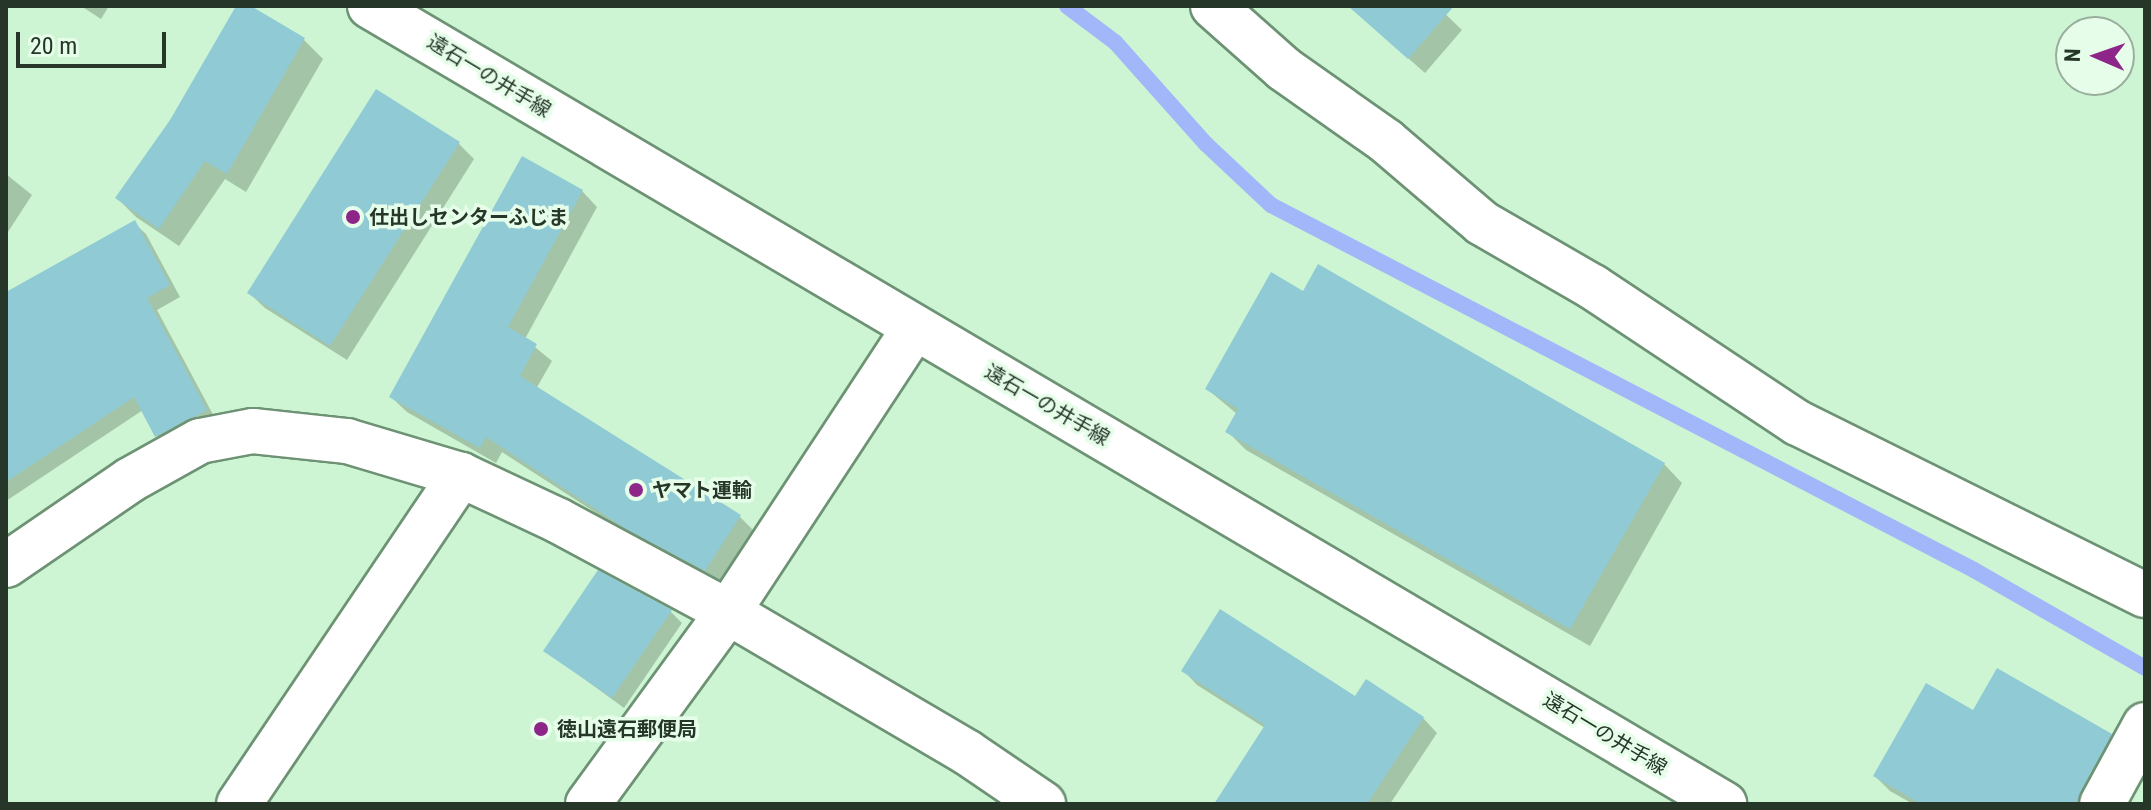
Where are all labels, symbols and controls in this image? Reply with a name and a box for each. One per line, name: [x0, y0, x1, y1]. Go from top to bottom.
scale bar: [20, 16, 170, 66]
north arrow: [2055, 16, 2135, 96]
street label: 遠石一の井手線: [423, 30, 555, 122]
text: 20 m: [30, 32, 77, 60]
text: N: [2060, 48, 2085, 62]
place label: 仕出しセンターふじま: [369, 205, 569, 229]
marker: 仕出しセンターふじま: [344, 208, 362, 226]
street label: 遠石一の井手線: [980, 360, 1114, 450]
place label: ヤマト運輸: [652, 478, 752, 502]
marker: ヤマト運輸: [627, 481, 645, 499]
street label: 遠石一の井手線: [1539, 688, 1671, 780]
place label: 徳山遠石郵便局: [557, 717, 697, 741]
marker: 徳山遠石郵便局: [532, 720, 550, 738]

